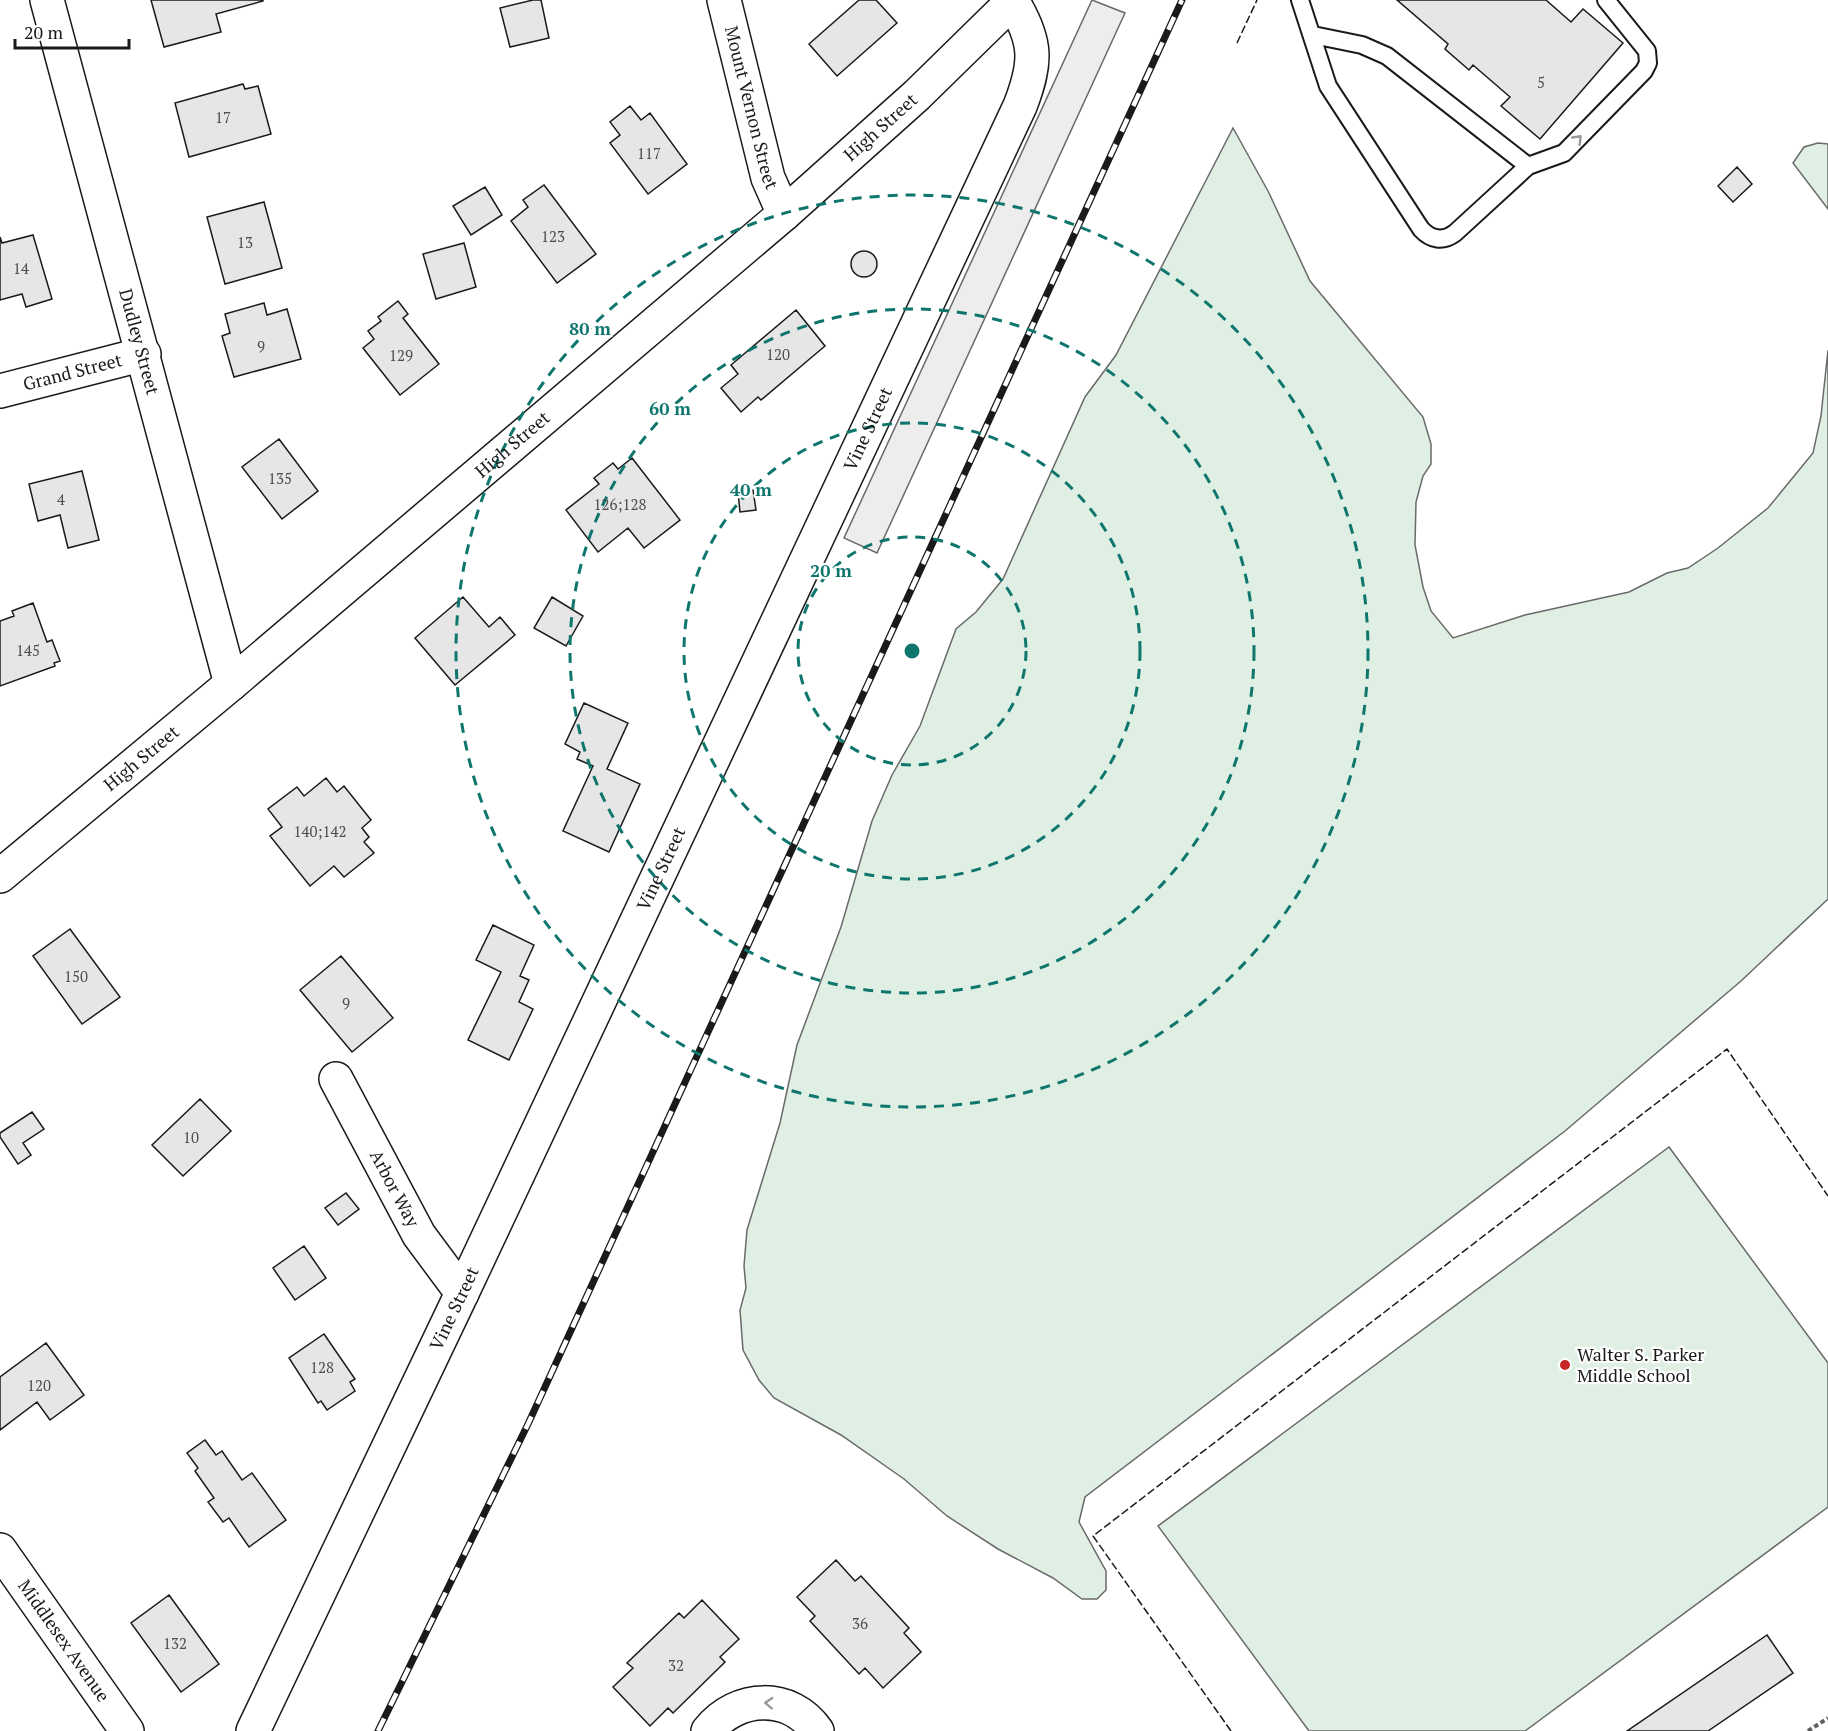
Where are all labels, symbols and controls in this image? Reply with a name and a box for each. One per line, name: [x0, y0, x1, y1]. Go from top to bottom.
scale bar: [15, 12, 129, 50]
text: 20 m: [24, 20, 64, 44]
street label: Mount Vernon Street: [720, 23, 785, 193]
house number: 5: [1537, 72, 1545, 92]
street label: High Street: [838, 87, 922, 166]
house number: 17: [215, 107, 231, 127]
one-way arrow: [1570, 135, 1581, 146]
house number: 117: [637, 143, 661, 163]
house number: 123: [541, 226, 565, 246]
house number: 13: [237, 232, 253, 252]
house number: 14: [13, 258, 29, 278]
street label: Dudley Street: [114, 286, 166, 398]
text: 80 m: [569, 316, 611, 340]
house number: 9: [257, 336, 265, 356]
house number: 120: [766, 344, 790, 364]
house number: 129: [389, 345, 413, 365]
street label: Grand Street: [20, 347, 125, 396]
street label: Vine Street: [837, 382, 897, 474]
text: 60 m: [649, 396, 691, 420]
street label: High Street: [470, 405, 555, 482]
house number: 135: [268, 468, 292, 488]
text: 40 m: [730, 477, 772, 501]
house number: 4: [57, 489, 65, 509]
house number: 126;128: [594, 494, 646, 514]
text: 20 m: [810, 558, 852, 582]
house number: 145: [16, 640, 40, 660]
centre of rings: [902, 641, 922, 661]
street label: High Street: [98, 719, 184, 796]
house number: 140;142: [294, 821, 346, 841]
street label: Vine Street: [630, 822, 691, 914]
house number: 150: [64, 966, 88, 986]
house number: 9: [342, 993, 350, 1013]
house number: 10: [183, 1127, 199, 1147]
street label: Arbor Way: [365, 1145, 426, 1232]
street label: Vine Street: [423, 1262, 484, 1354]
place label: Walter S. Parker Middle School: [1577, 1342, 1704, 1387]
house number: 128: [310, 1357, 334, 1377]
marker: Walter S. Parker Middle School: [1558, 1358, 1572, 1372]
house number: 120: [27, 1375, 51, 1395]
street label: Middlesex Avenue: [13, 1574, 116, 1706]
house number: 36: [852, 1613, 868, 1633]
house number: 132: [163, 1633, 187, 1653]
house number: 32: [668, 1655, 684, 1675]
one-way arrow: [765, 1696, 774, 1709]

